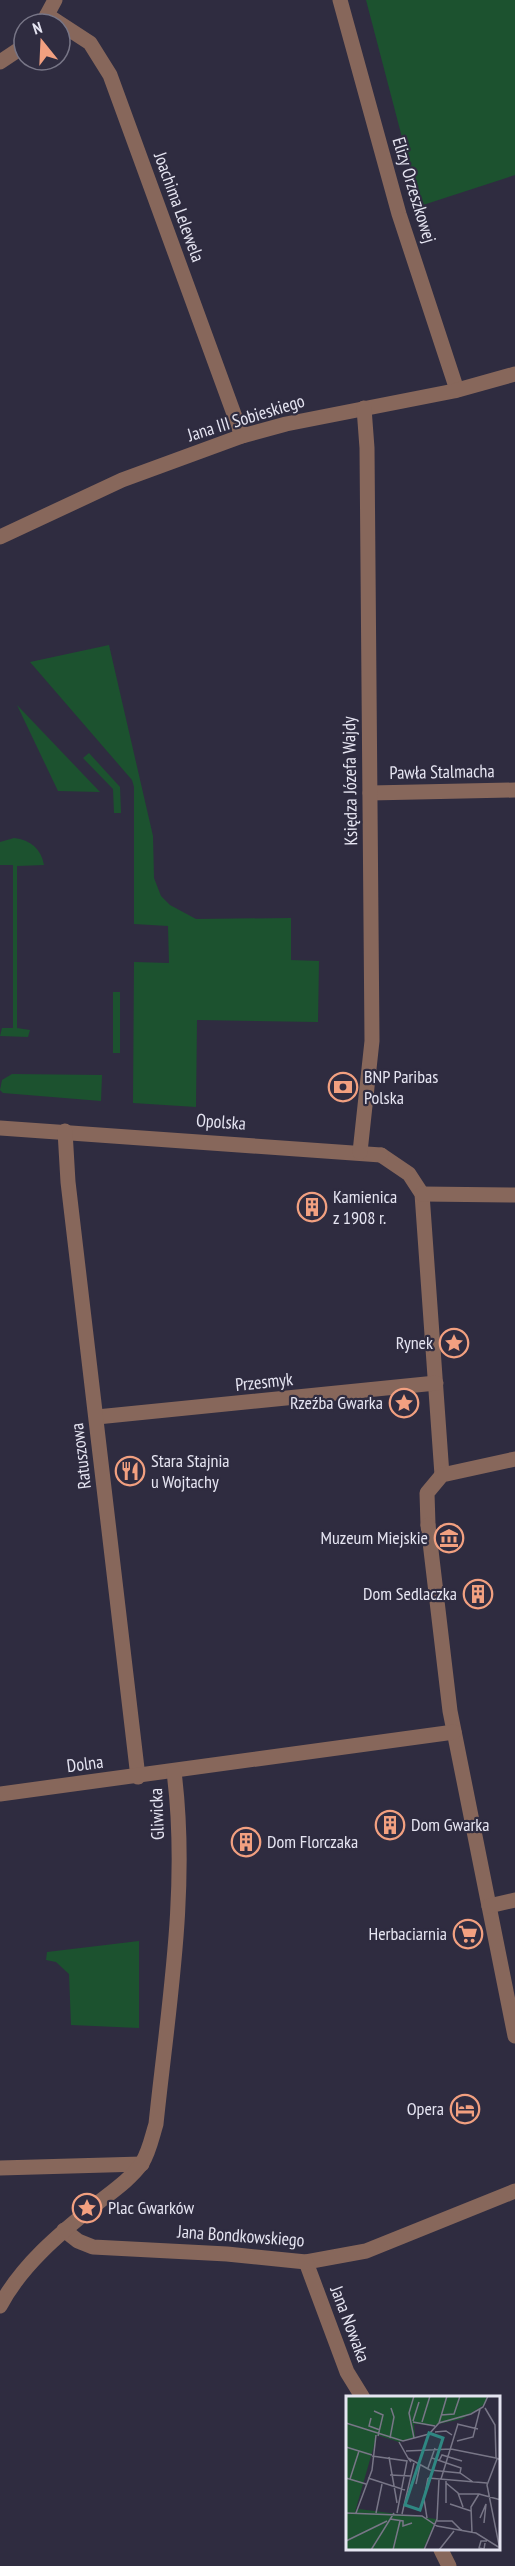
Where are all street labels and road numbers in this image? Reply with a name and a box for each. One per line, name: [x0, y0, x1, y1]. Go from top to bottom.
street label: Elizy Orzeszkowej: [387, 134, 441, 246]
street label: Joachima Lelewela: [149, 148, 210, 265]
street label: Jana III Sobieskiego: [184, 389, 307, 447]
street label: Księdza Józefa Wajdy: [337, 716, 362, 846]
street label: Pawła Stalmacha: [389, 759, 495, 784]
street label: Opolska: [195, 1108, 247, 1135]
street label: Przesmyk: [234, 1367, 294, 1396]
street label: Ratuszowa: [65, 1422, 96, 1490]
street label: Dolna: [65, 1750, 104, 1777]
street label: Gliwicka: [144, 1788, 169, 1840]
street label: Jana Bondkowskiego: [176, 2220, 306, 2251]
street label: Jana Nowaka: [325, 2282, 375, 2365]

